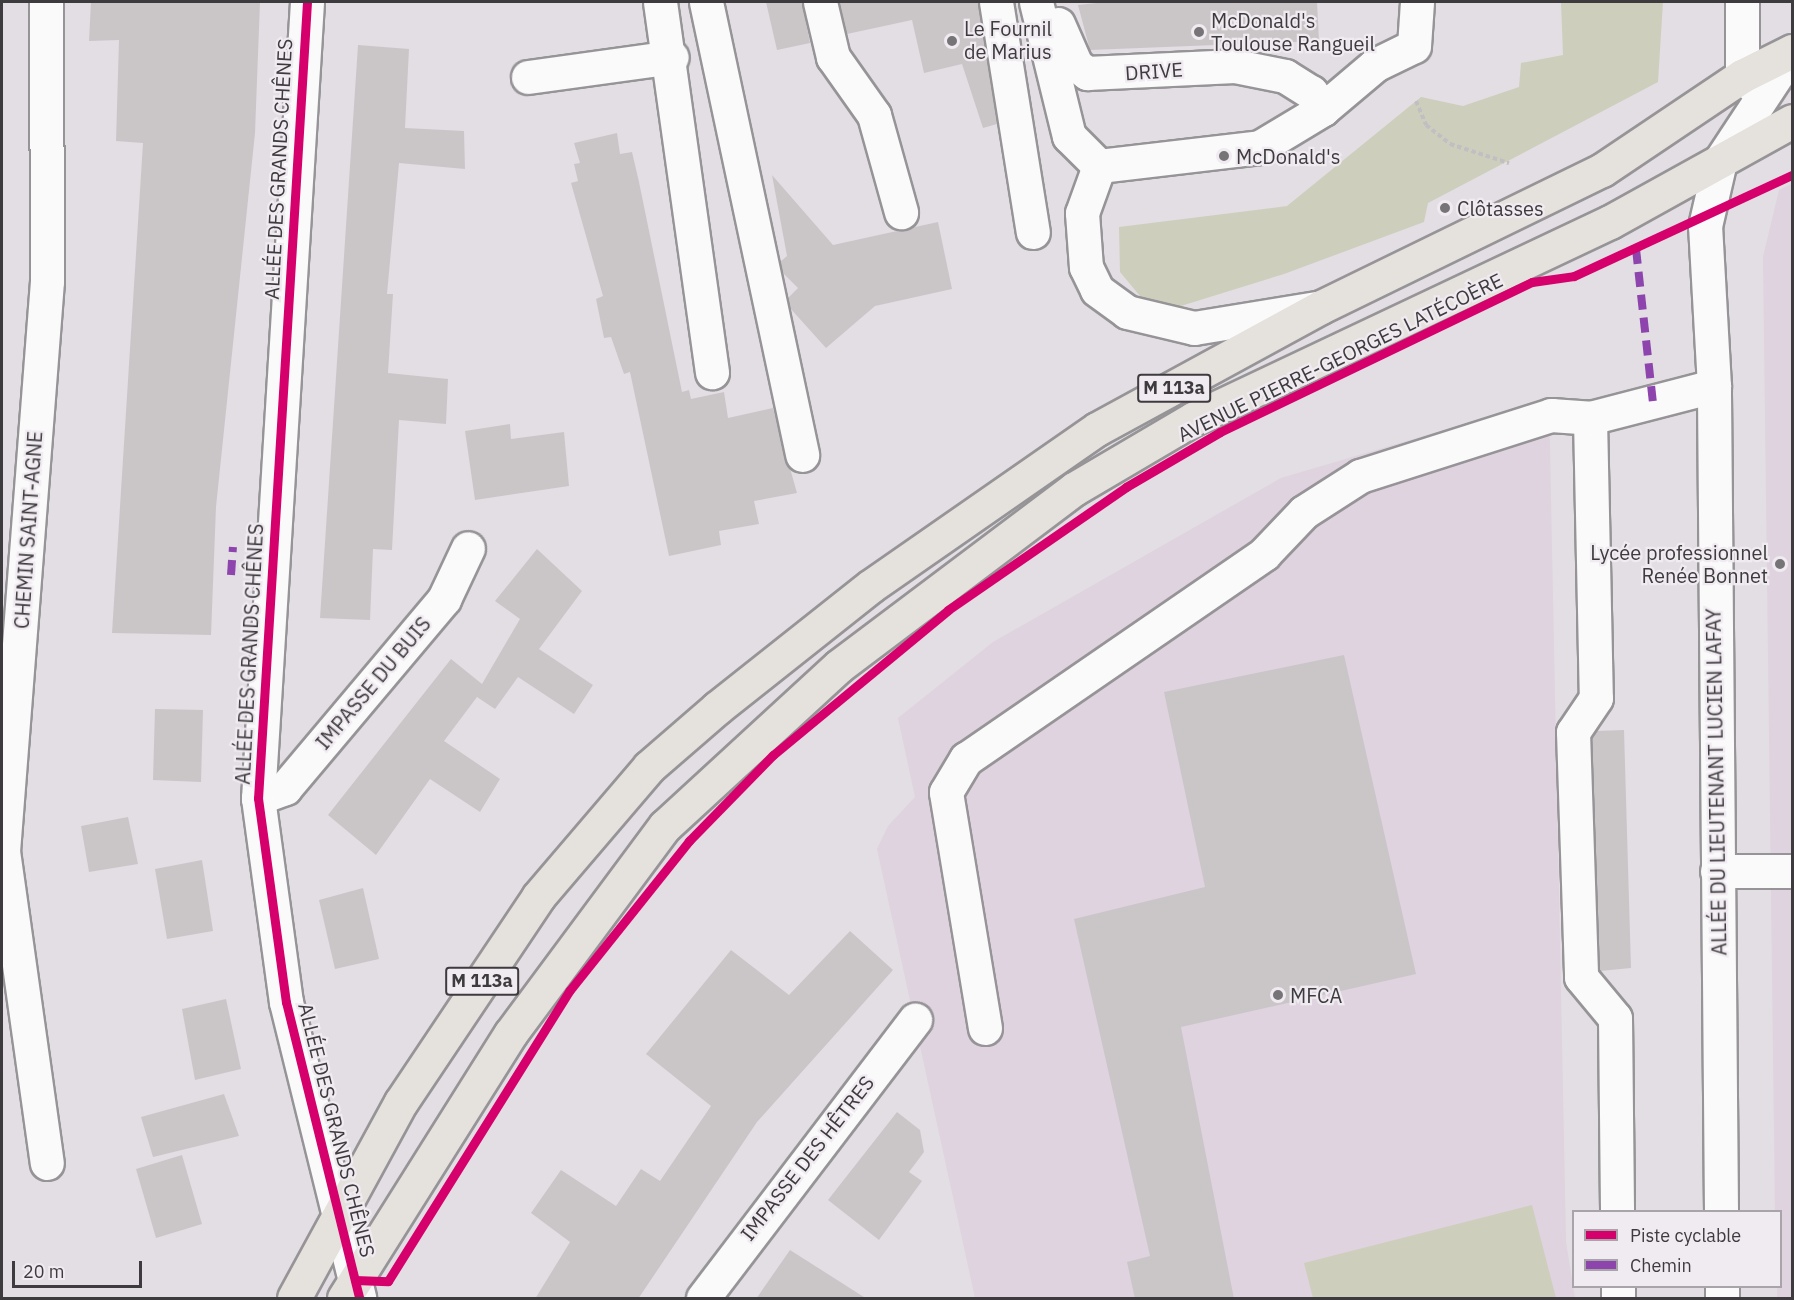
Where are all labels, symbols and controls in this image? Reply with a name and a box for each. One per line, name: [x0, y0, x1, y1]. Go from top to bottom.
place label: McDonald's Toulouse Rangueil: [1211, 8, 1375, 55]
place label: Le Fournil de Marius: [964, 17, 1052, 64]
marker: McDonald's Toulouse Rangueil: [1192, 25, 1206, 39]
marker: Le Fournil de Marius: [945, 34, 959, 48]
street label: ALLÉE DES GRANDS CHÊNES: [259, 38, 297, 300]
street label: DRIVE: [1124, 57, 1184, 85]
place label: McDonald's: [1236, 144, 1341, 168]
marker: McDonald's: [1217, 149, 1231, 163]
place label: Clôtasses: [1457, 196, 1544, 220]
marker: Clôtasses: [1438, 201, 1452, 215]
street label: AVENUE PIERRE-GEORGES LATÉCOÈRE: [1173, 268, 1507, 446]
road number: M 113a: [1136, 373, 1212, 403]
street label: CHEMIN SAINT-AGNE: [9, 430, 47, 630]
street label: ALLÉE DES GRANDS CHÊNES: [230, 523, 268, 785]
place label: Lycée professionnel Renée Bonnet: [1590, 540, 1768, 587]
marker: Lycée professionnel Renée Bonnet: [1773, 557, 1787, 571]
street label: ALLÉE DU LIEUTENANT LUCIEN LAFAY: [1701, 608, 1731, 956]
street label: IMPASSE DU BUIS: [311, 612, 435, 754]
road number: M 113a: [444, 966, 520, 996]
place label: MFCA: [1290, 983, 1342, 1007]
marker: MFCA: [1271, 988, 1285, 1002]
street label: ALLÉE DES GRANDS CHÊNES: [294, 1000, 380, 1260]
street label: IMPASSE DES HÊTRES: [735, 1071, 879, 1245]
legend: [1572, 1210, 1782, 1288]
text: Piste cyclable: [1630, 1224, 1741, 1247]
scale bar: [15, 1249, 146, 1287]
text: Chemin: [1630, 1254, 1692, 1277]
text: 20 m: [23, 1260, 65, 1283]

